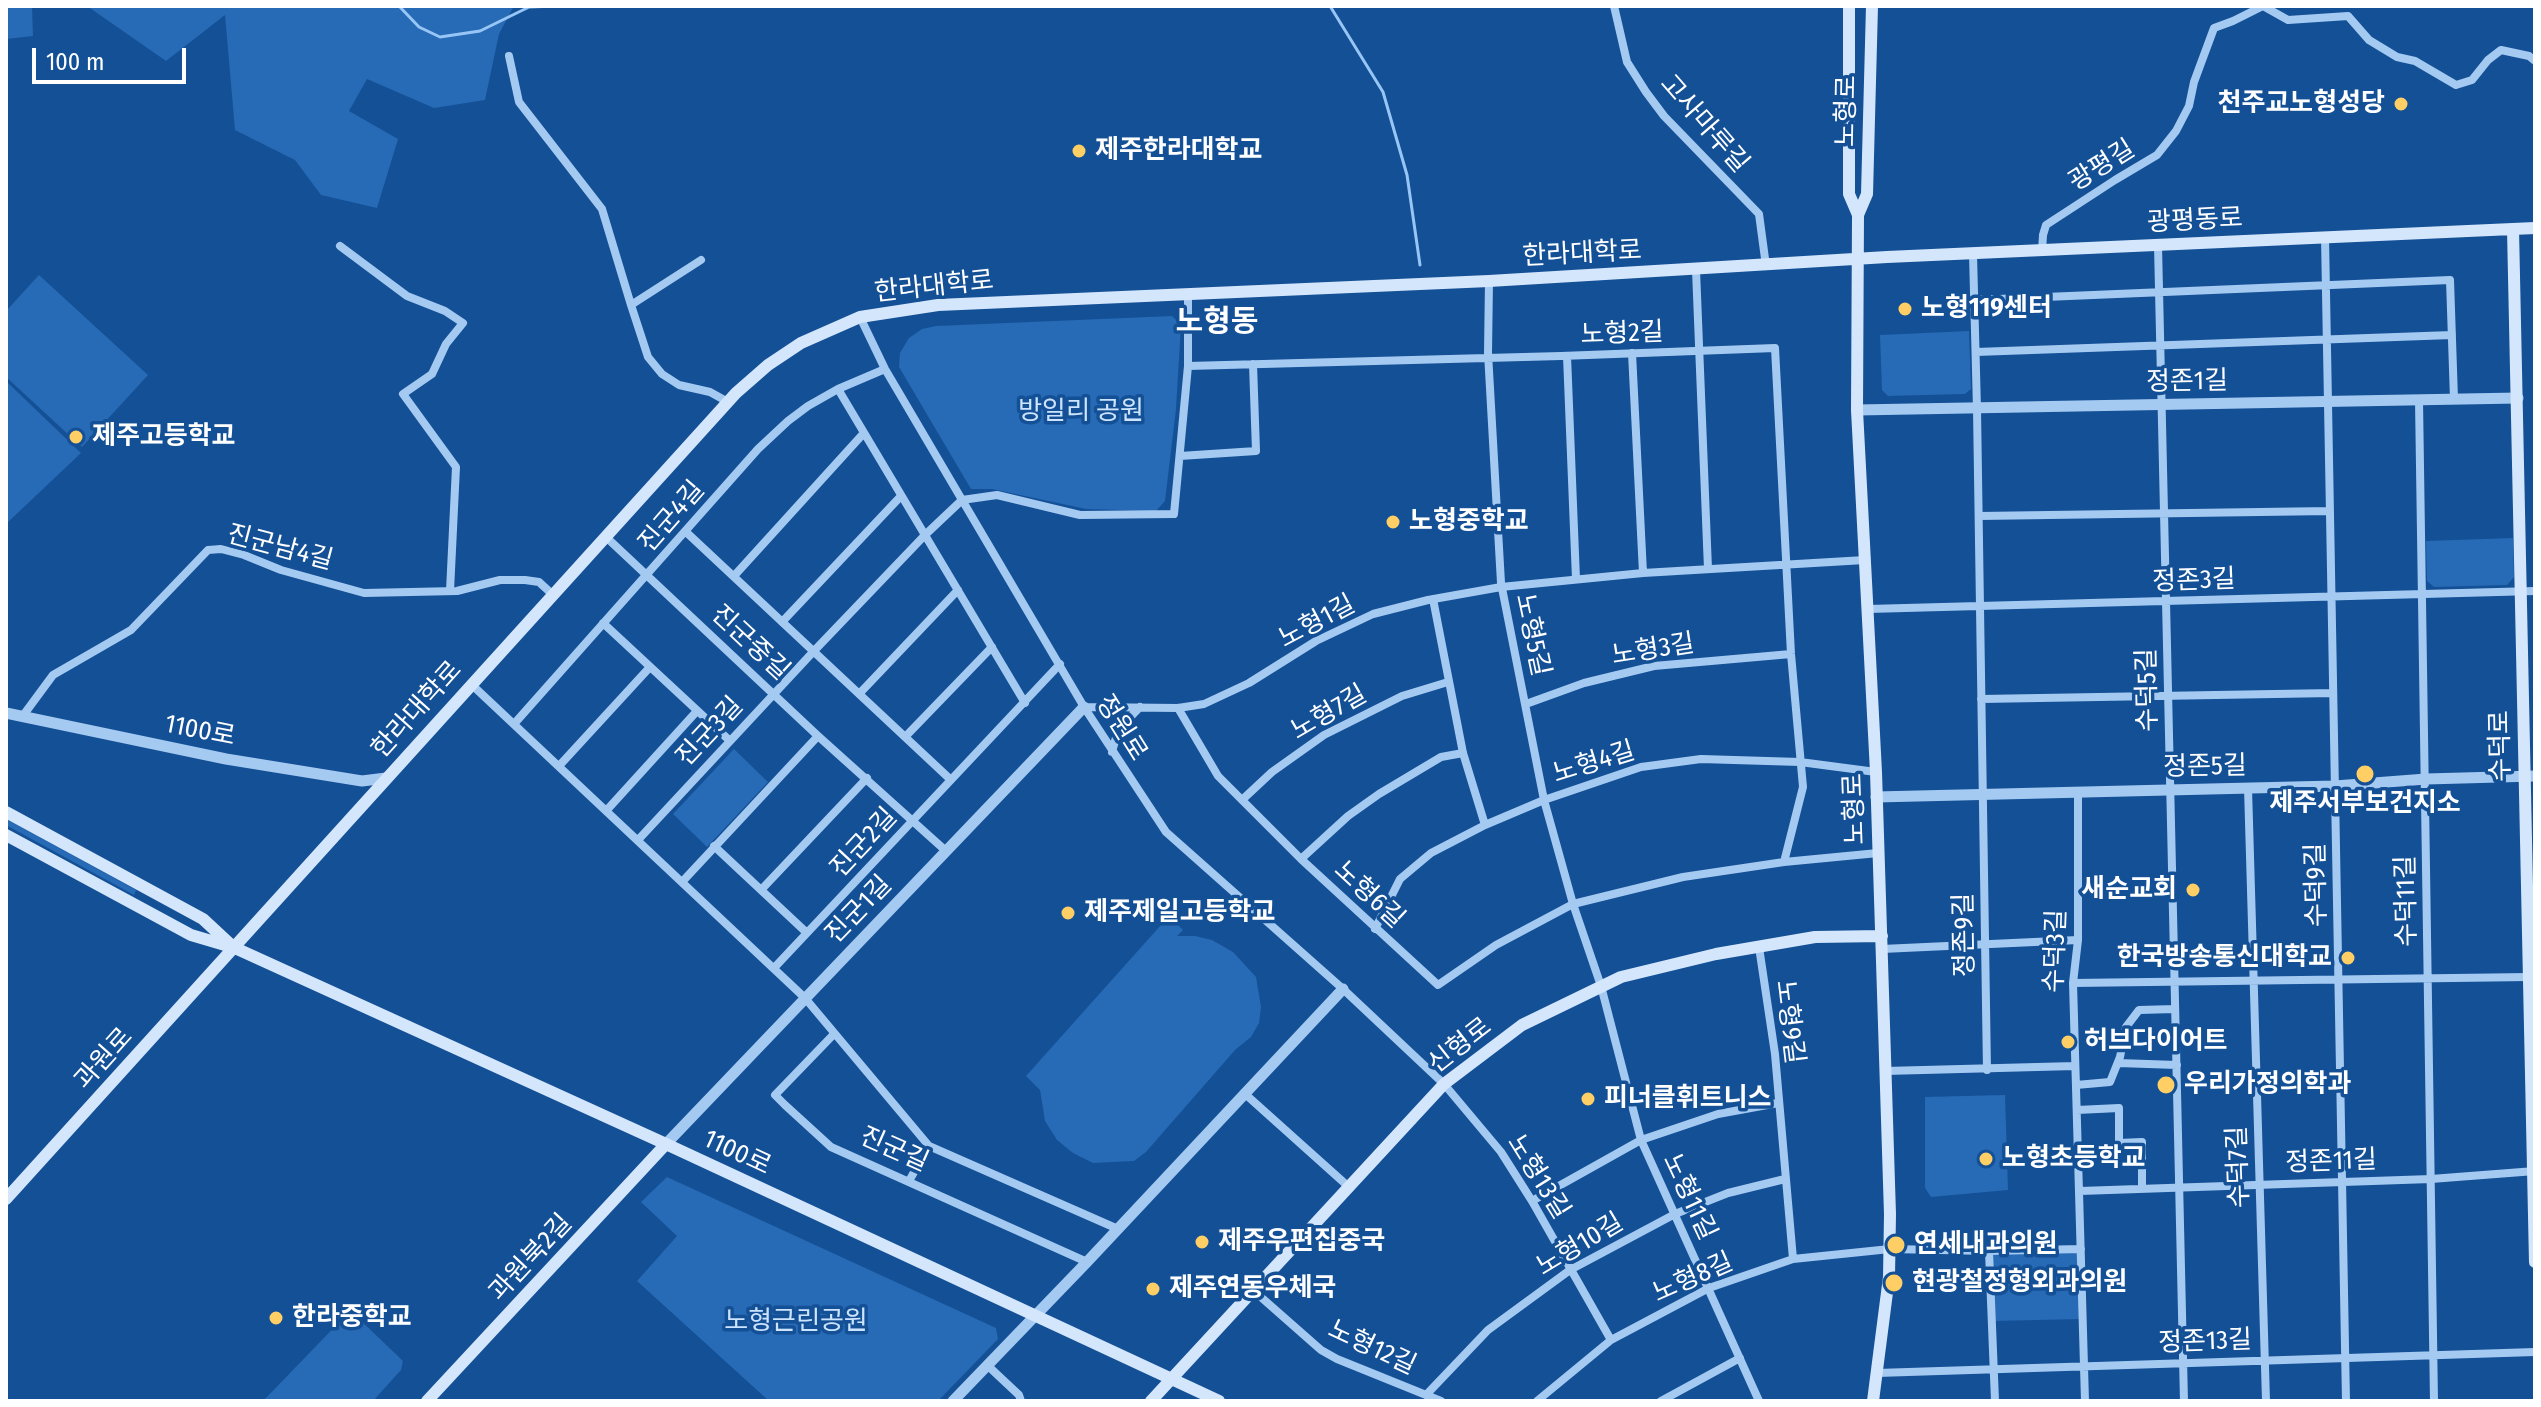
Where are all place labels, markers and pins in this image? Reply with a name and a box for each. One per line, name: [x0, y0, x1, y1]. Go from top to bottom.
place label: 천주교노형성당: [2218, 88, 2385, 120]
marker: 천주교노형성당: [2392, 95, 2410, 113]
place label: 제주한라대학교: [1095, 135, 1262, 167]
marker: 제주한라대학교: [1070, 142, 1088, 160]
place label: 노형119센터: [1921, 293, 2052, 325]
marker: 노형119센터: [1896, 300, 1914, 318]
place label: 제주고등학교: [92, 421, 236, 453]
marker: 제주고등학교: [67, 428, 85, 446]
place label: 노형중학교: [1409, 506, 1529, 538]
marker: 노형중학교: [1384, 513, 1402, 531]
marker: 제주서부보건지소: [2354, 763, 2376, 785]
place label: 제주서부보건지소: [2269, 788, 2461, 820]
place label: 새순교회: [2081, 874, 2177, 906]
marker: 새순교회: [2184, 881, 2202, 899]
place label: 제주제일고등학교: [1084, 897, 1275, 929]
marker: 제주제일고등학교: [1059, 904, 1077, 922]
place label: 한국방송통신대학교: [2117, 942, 2332, 974]
marker: 한국방송통신대학교: [2339, 949, 2357, 967]
place label: 허브다이어트: [2084, 1026, 2228, 1058]
marker: 허브다이어트: [2059, 1033, 2077, 1051]
place label: 우리가정의학과: [2184, 1069, 2351, 1101]
marker: 우리가정의학과: [2155, 1074, 2177, 1096]
place label: 피너클휘트니스: [1604, 1083, 1771, 1115]
marker: 피너클휘트니스: [1579, 1090, 1597, 1108]
place label: 노형초등학교: [2002, 1143, 2146, 1175]
marker: 노형초등학교: [1977, 1150, 1995, 1168]
place label: 제주우편집중국: [1218, 1226, 1385, 1258]
place label: 연세내과의원: [1914, 1229, 2058, 1261]
marker: 제주우편집중국: [1193, 1233, 1211, 1251]
marker: 연세내과의원: [1885, 1234, 1907, 1256]
place label: 현광철정형외과의원: [1912, 1267, 2127, 1299]
marker: 현광철정형외과의원: [1883, 1272, 1905, 1294]
place label: 제주연동우체국: [1169, 1273, 1336, 1305]
marker: 제주연동우체국: [1144, 1280, 1162, 1298]
place label: 한라중학교: [292, 1302, 412, 1334]
marker: 한라중학교: [267, 1309, 285, 1327]

